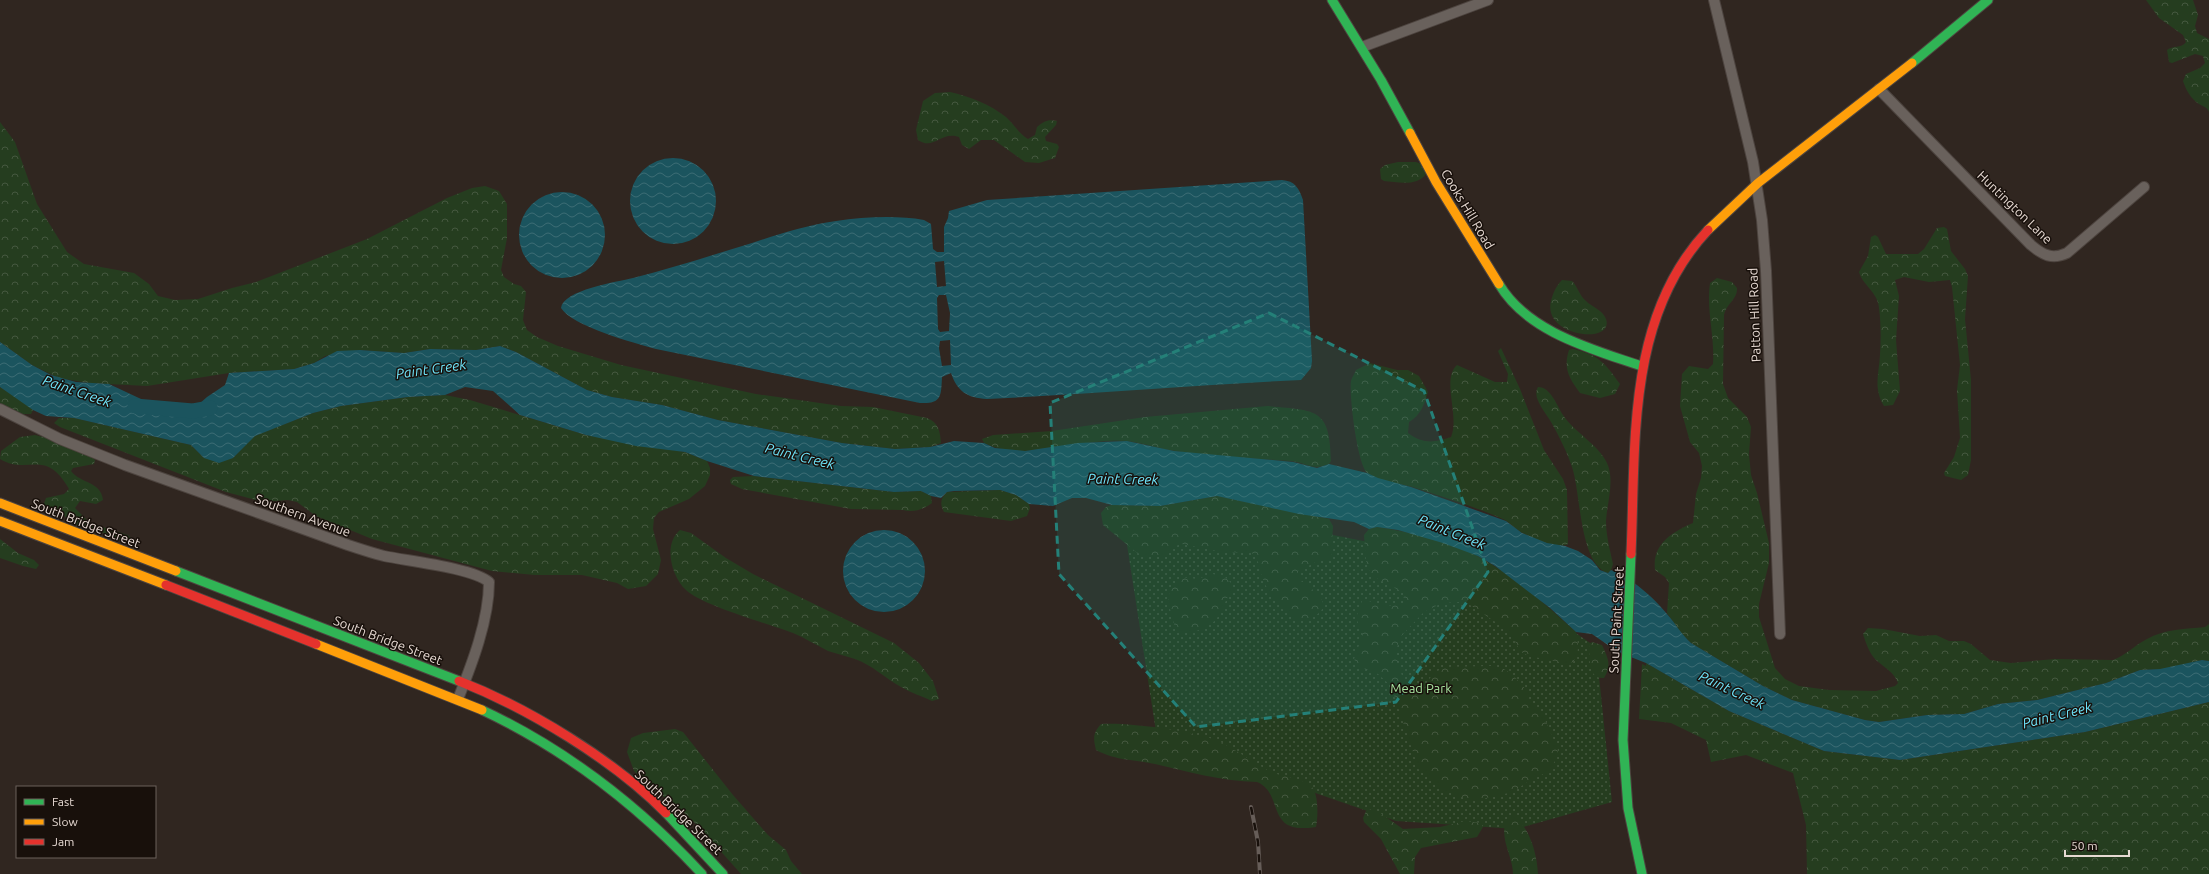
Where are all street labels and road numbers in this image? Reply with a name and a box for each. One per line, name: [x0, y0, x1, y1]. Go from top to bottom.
street label: Cooks Hill Road: [1439, 167, 1497, 251]
street label: Huntington Lane: [1975, 168, 2055, 246]
street label: Patton Hill Road: [1745, 268, 1763, 362]
street label: Southern Avenue: [253, 491, 353, 539]
street label: South Bridge Street: [30, 496, 142, 550]
street label: South Paint Street: [1606, 566, 1626, 674]
street label: South Bridge Street: [332, 613, 444, 667]
street label: South Bridge Street: [633, 767, 725, 857]

